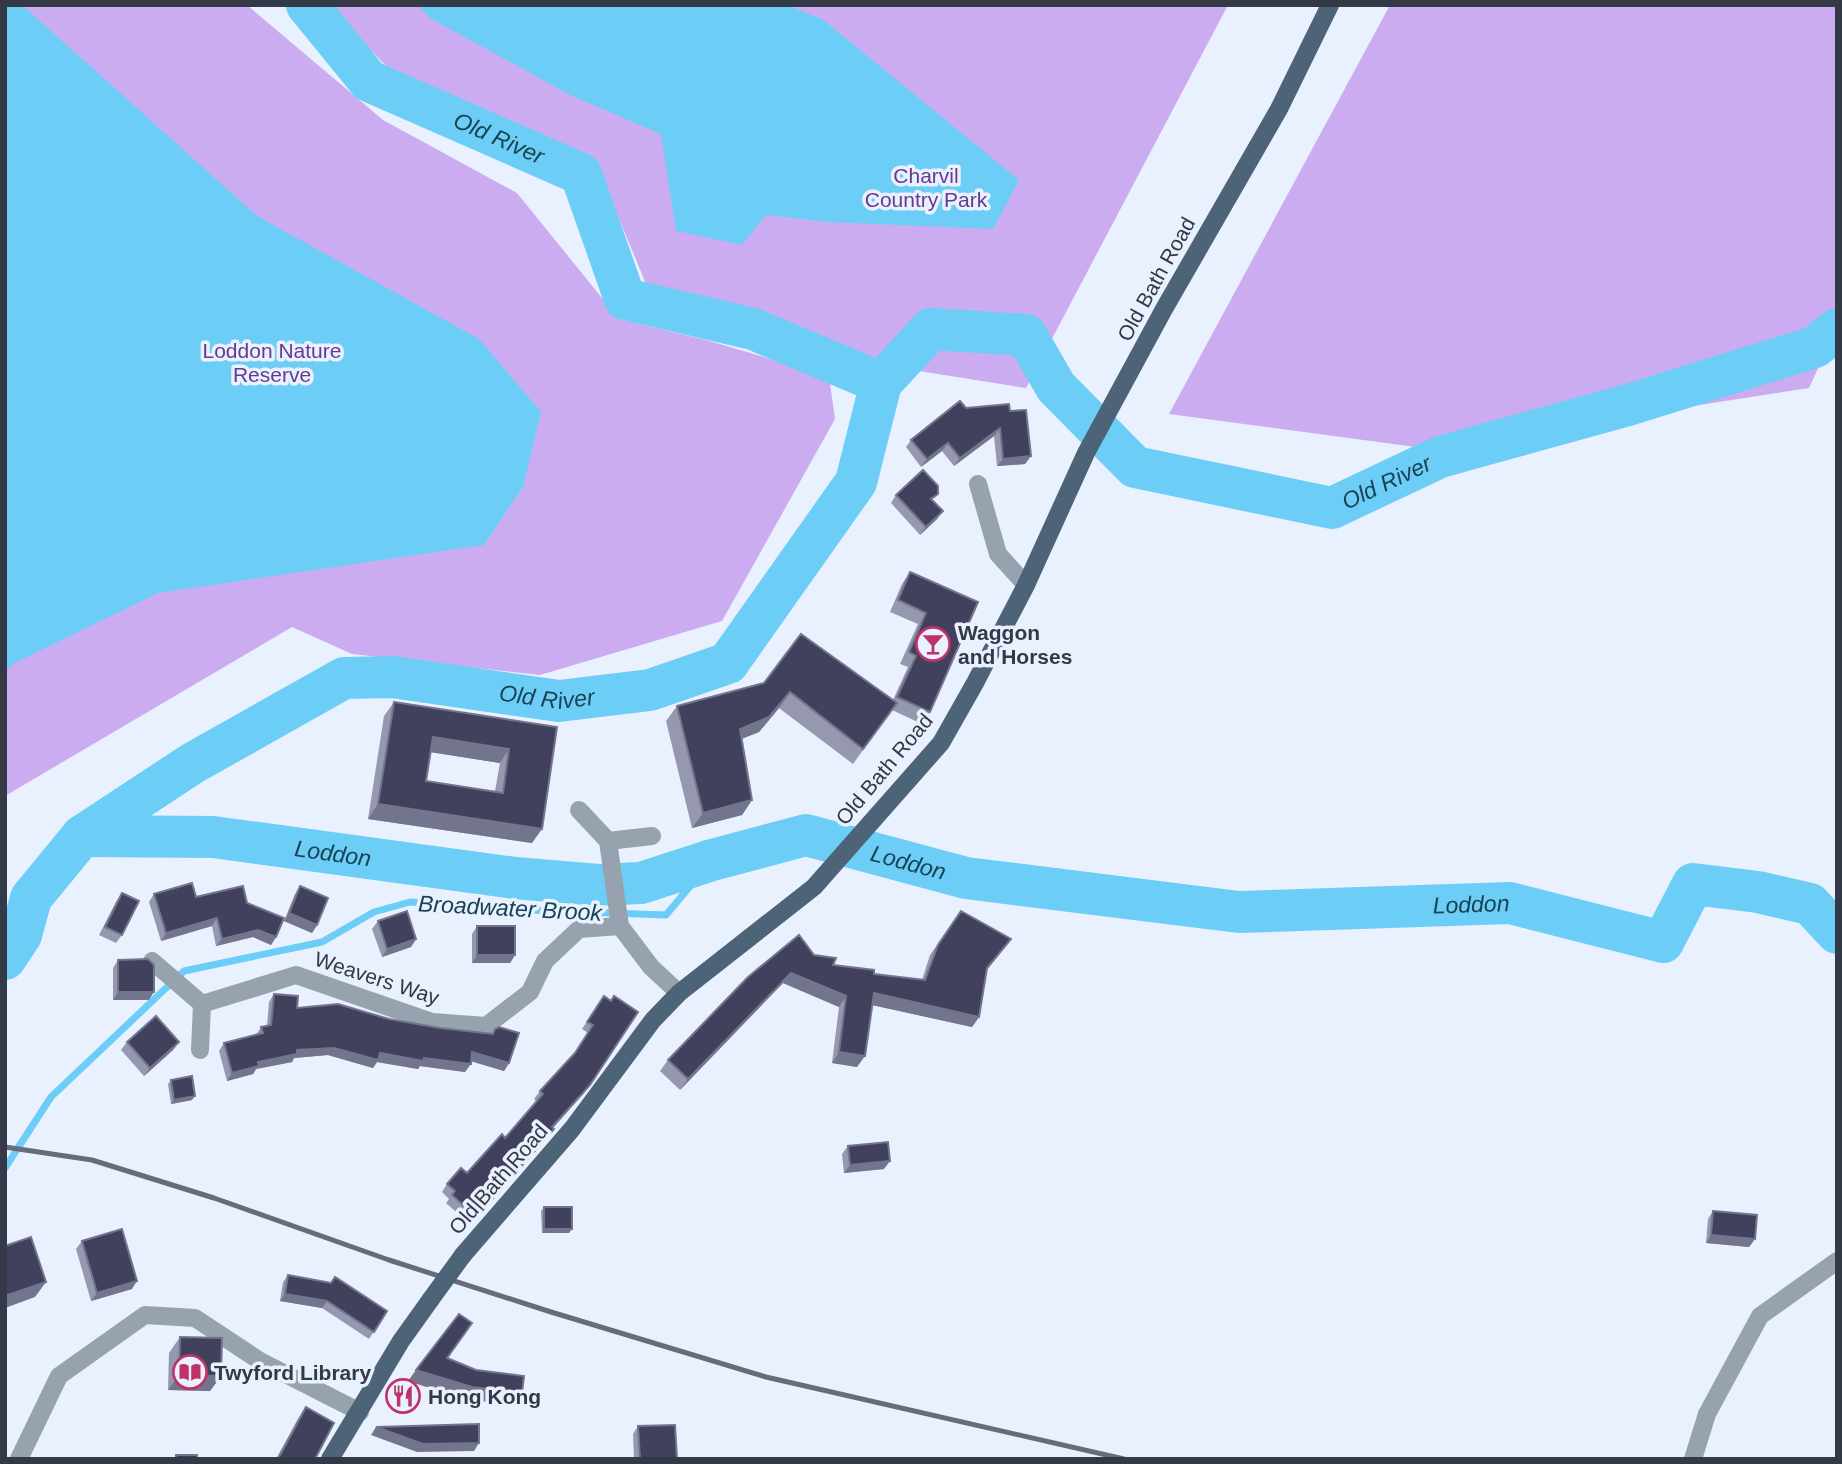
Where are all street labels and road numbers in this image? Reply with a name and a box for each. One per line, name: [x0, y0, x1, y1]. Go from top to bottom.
street label: Old Bath Road: [1113, 213, 1199, 345]
street label: Old Bath Road: [831, 709, 937, 829]
street label: Weavers Way: [312, 947, 443, 1009]
street label: Old Bath Road: [444, 1119, 552, 1239]

